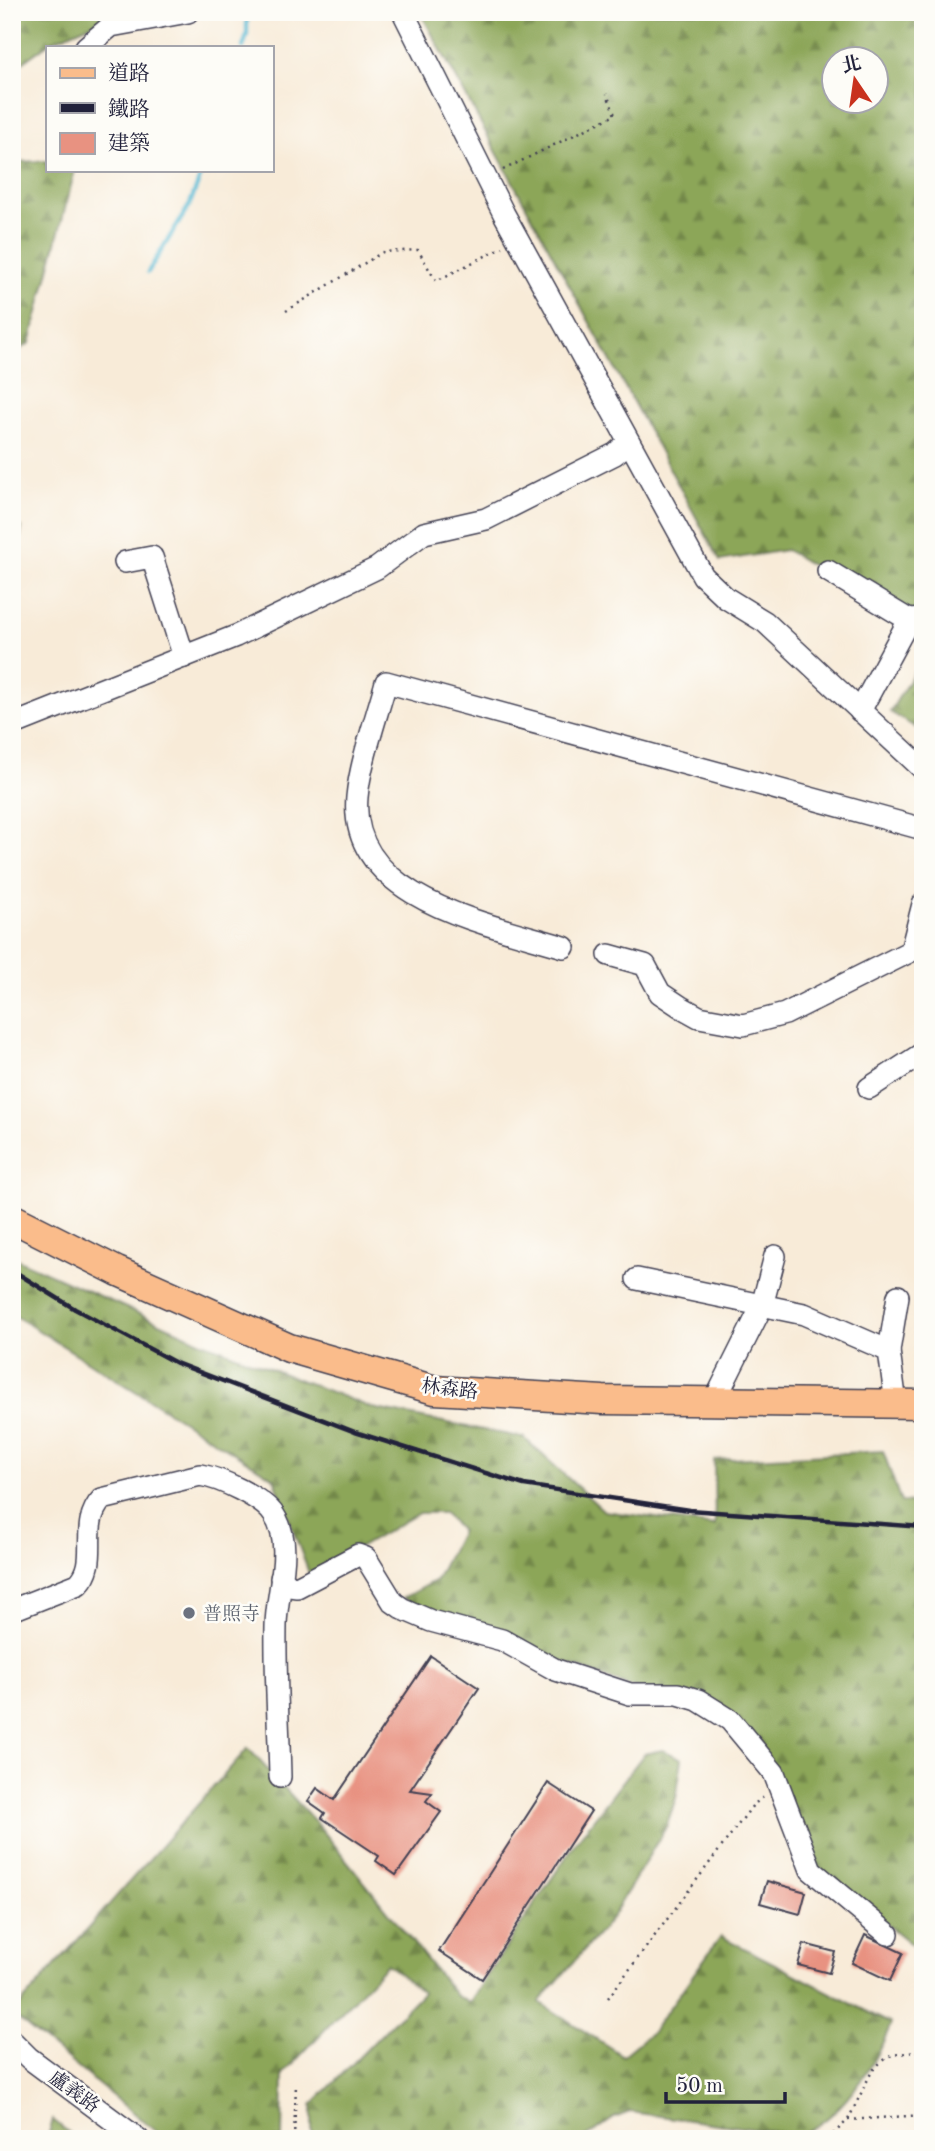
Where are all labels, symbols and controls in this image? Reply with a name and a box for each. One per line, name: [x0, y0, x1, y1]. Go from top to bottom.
legend: [46, 46, 273, 172]
north arrow: [820, 46, 890, 116]
text: 北: [840, 53, 863, 77]
text: 道路: [108, 62, 150, 85]
text: 鐵路: [108, 98, 150, 121]
text: 建築: [108, 132, 150, 155]
street label: 林森路: [420, 1376, 479, 1403]
place label: 普照寺: [203, 1603, 260, 1625]
marker: 普照寺: [181, 1605, 197, 1621]
scale bar: [666, 2060, 785, 2104]
street label: 盧義路: [45, 2066, 104, 2117]
text: 50 m: [676, 2076, 723, 2097]

